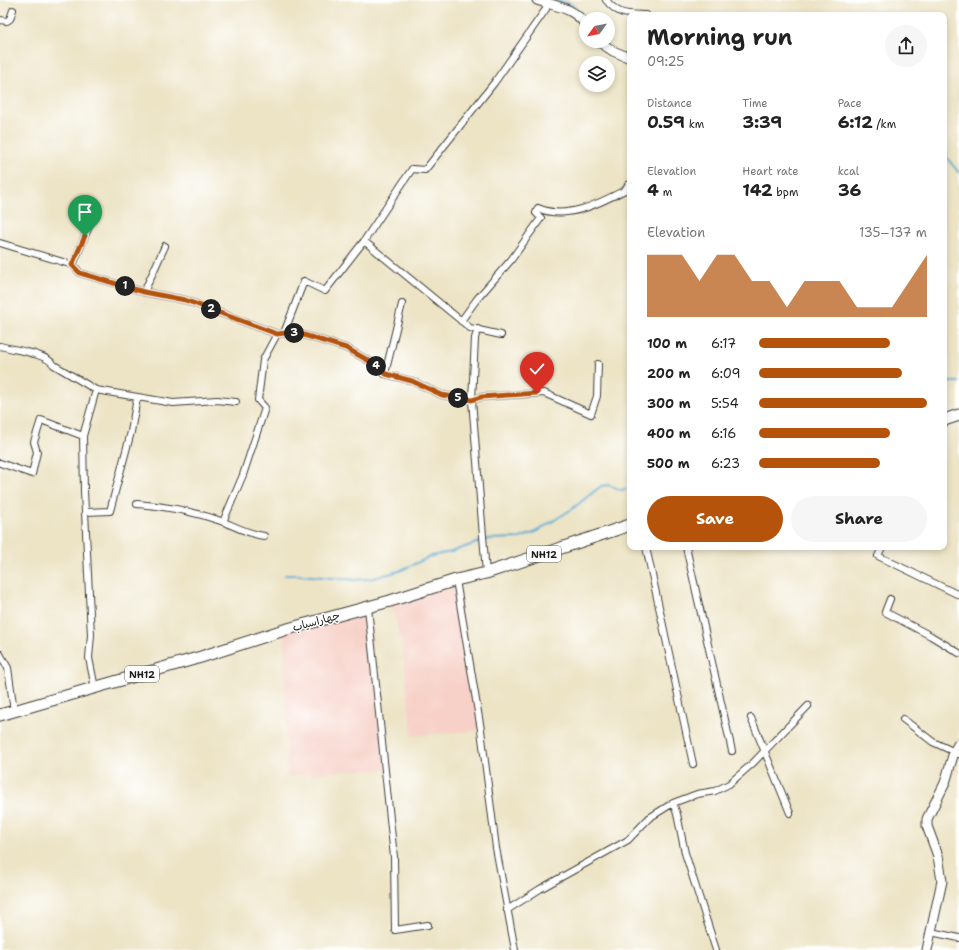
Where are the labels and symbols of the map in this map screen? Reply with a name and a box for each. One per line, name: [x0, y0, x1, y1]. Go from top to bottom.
north arrow: [579, 12, 615, 48]
pin: [68, 195, 102, 236]
pin: 1: [115, 276, 135, 296]
pin: 2: [201, 299, 221, 319]
pin: 3: [284, 323, 304, 343]
pin: [520, 352, 554, 393]
pin: 4: [366, 356, 386, 376]
pin: 5: [448, 388, 468, 408]
road number: NH12: [527, 546, 561, 562]
street label: چهاراسیاب: [291, 608, 341, 635]
road number: NH12: [125, 666, 159, 682]

